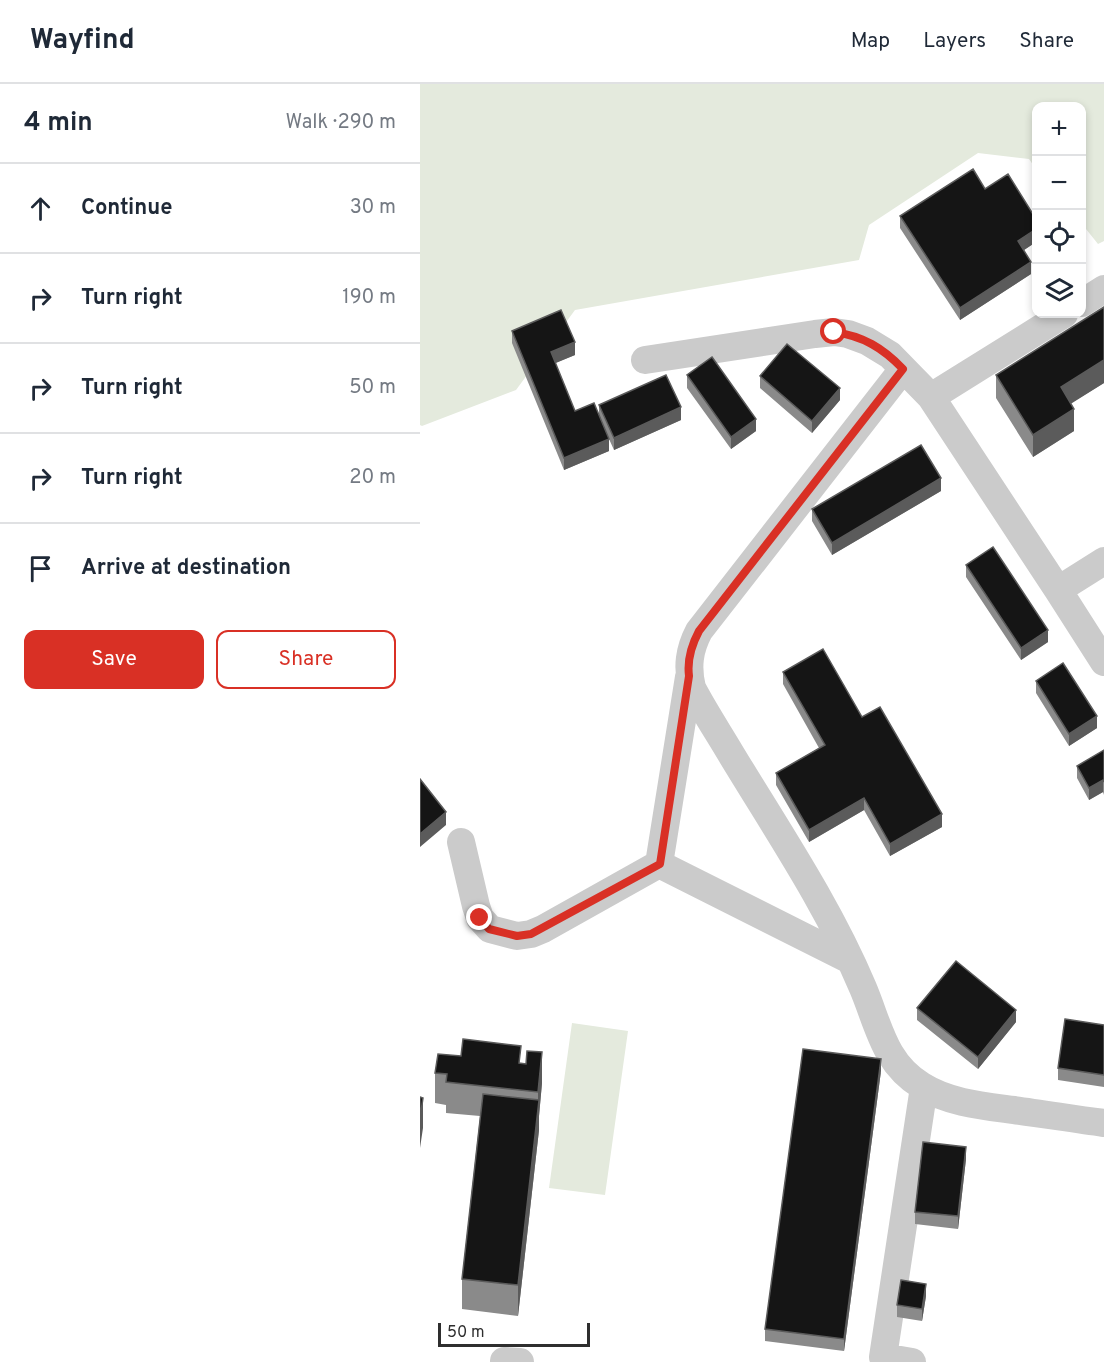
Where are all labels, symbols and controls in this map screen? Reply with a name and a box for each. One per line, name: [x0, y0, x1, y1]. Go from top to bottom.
text: Wayfind: [30, 23, 135, 59]
text: Map: [851, 28, 890, 55]
text: Layers: [923, 28, 986, 55]
text: Share: [1019, 28, 1074, 55]
map controls: [1032, 102, 1086, 318]
button: +: [1032, 102, 1086, 156]
text: 4 min: [24, 107, 93, 140]
text: Walk · 290 m: [285, 110, 396, 136]
button: −: [1032, 156, 1086, 210]
icon: ahead: [24, 192, 57, 225]
text: Continue: [81, 195, 172, 222]
text: 30 m: [350, 195, 396, 221]
button: locate: [1032, 210, 1086, 264]
button: layers: [1032, 264, 1086, 318]
icon: right: [24, 282, 57, 315]
text: Turn right: [81, 285, 183, 312]
text: 190 m: [342, 285, 396, 311]
route start: [820, 318, 846, 344]
icon: right: [24, 372, 57, 405]
text: Turn right: [81, 375, 183, 402]
text: 50 m: [349, 375, 396, 401]
icon: right: [24, 462, 57, 495]
text: Turn right: [81, 465, 183, 492]
text: 20 m: [349, 465, 396, 491]
icon: arrive: [24, 552, 57, 585]
text: Arrive at destination: [81, 555, 291, 582]
button: Save: [24, 630, 204, 689]
button: Share: [216, 630, 396, 689]
route end: [466, 904, 492, 930]
scale bar: [438, 1320, 590, 1348]
text: 50 m: [447, 1323, 485, 1343]

